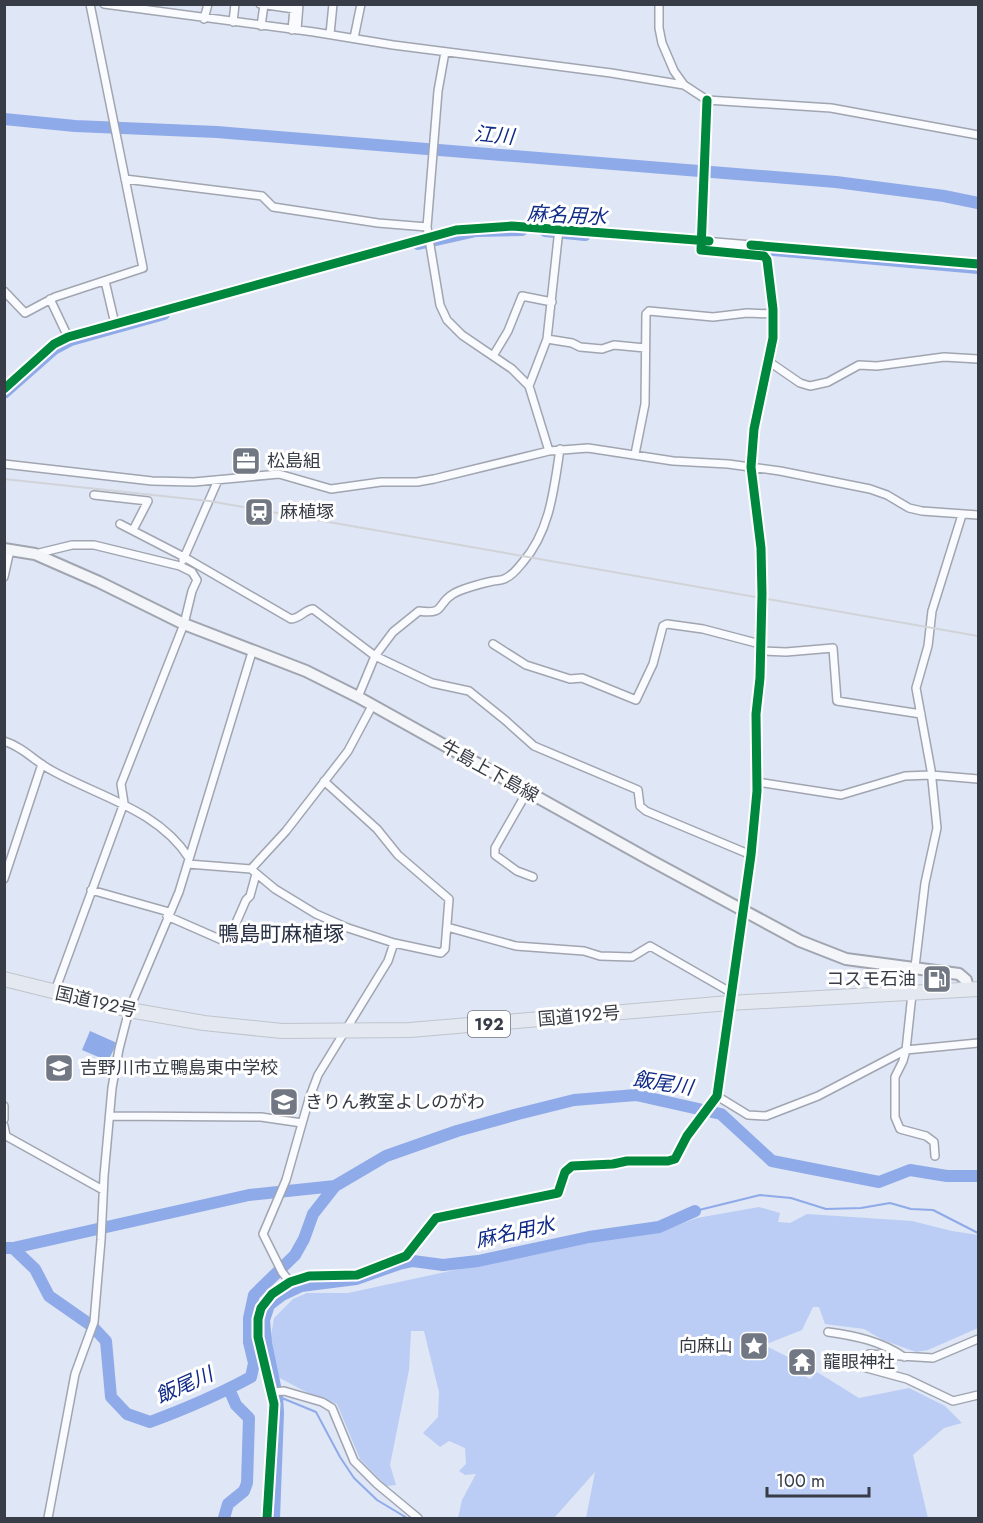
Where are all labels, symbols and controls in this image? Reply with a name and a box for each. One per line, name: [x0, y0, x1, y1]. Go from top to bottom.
water label: 江川: [473, 119, 517, 152]
water label: 麻名用水: [526, 199, 610, 232]
office icon: 松島組: [230, 445, 262, 477]
place label: 松島組: [267, 448, 321, 474]
station icon: 麻植塚: [243, 496, 275, 528]
place label: 麻植塚: [280, 499, 334, 525]
street label: 牛島上下島線: [436, 733, 544, 809]
district label: 鴨島町麻植塚: [218, 919, 344, 949]
fuel station icon: コスモ石油: [921, 963, 953, 995]
place label: コスモ石油: [826, 966, 916, 992]
street label: 国道192号: [53, 980, 139, 1024]
street label: 国道192号: [537, 999, 621, 1033]
road number: 192: [468, 1011, 510, 1037]
school or university icon: 吉野川市立鴨島東中学校: [43, 1052, 75, 1084]
place label: 吉野川市立鴨島東中学校: [80, 1055, 278, 1081]
water label: 飯尾川: [631, 1064, 697, 1103]
school or university icon: きりん教室よしのがわ: [268, 1086, 300, 1118]
place label: きりん教室よしのがわ: [305, 1089, 485, 1115]
water label: 麻名用水: [473, 1210, 559, 1255]
place icon: 向麻山: [738, 1330, 770, 1362]
place label: 向麻山: [679, 1333, 733, 1359]
temple icon: 龍眼神社: [786, 1346, 818, 1378]
place label: 龍眼神社: [823, 1349, 895, 1375]
water label: 飯尾川: [151, 1359, 219, 1411]
scale bar: [767, 1460, 869, 1498]
text: 100 m: [776, 1468, 825, 1494]

